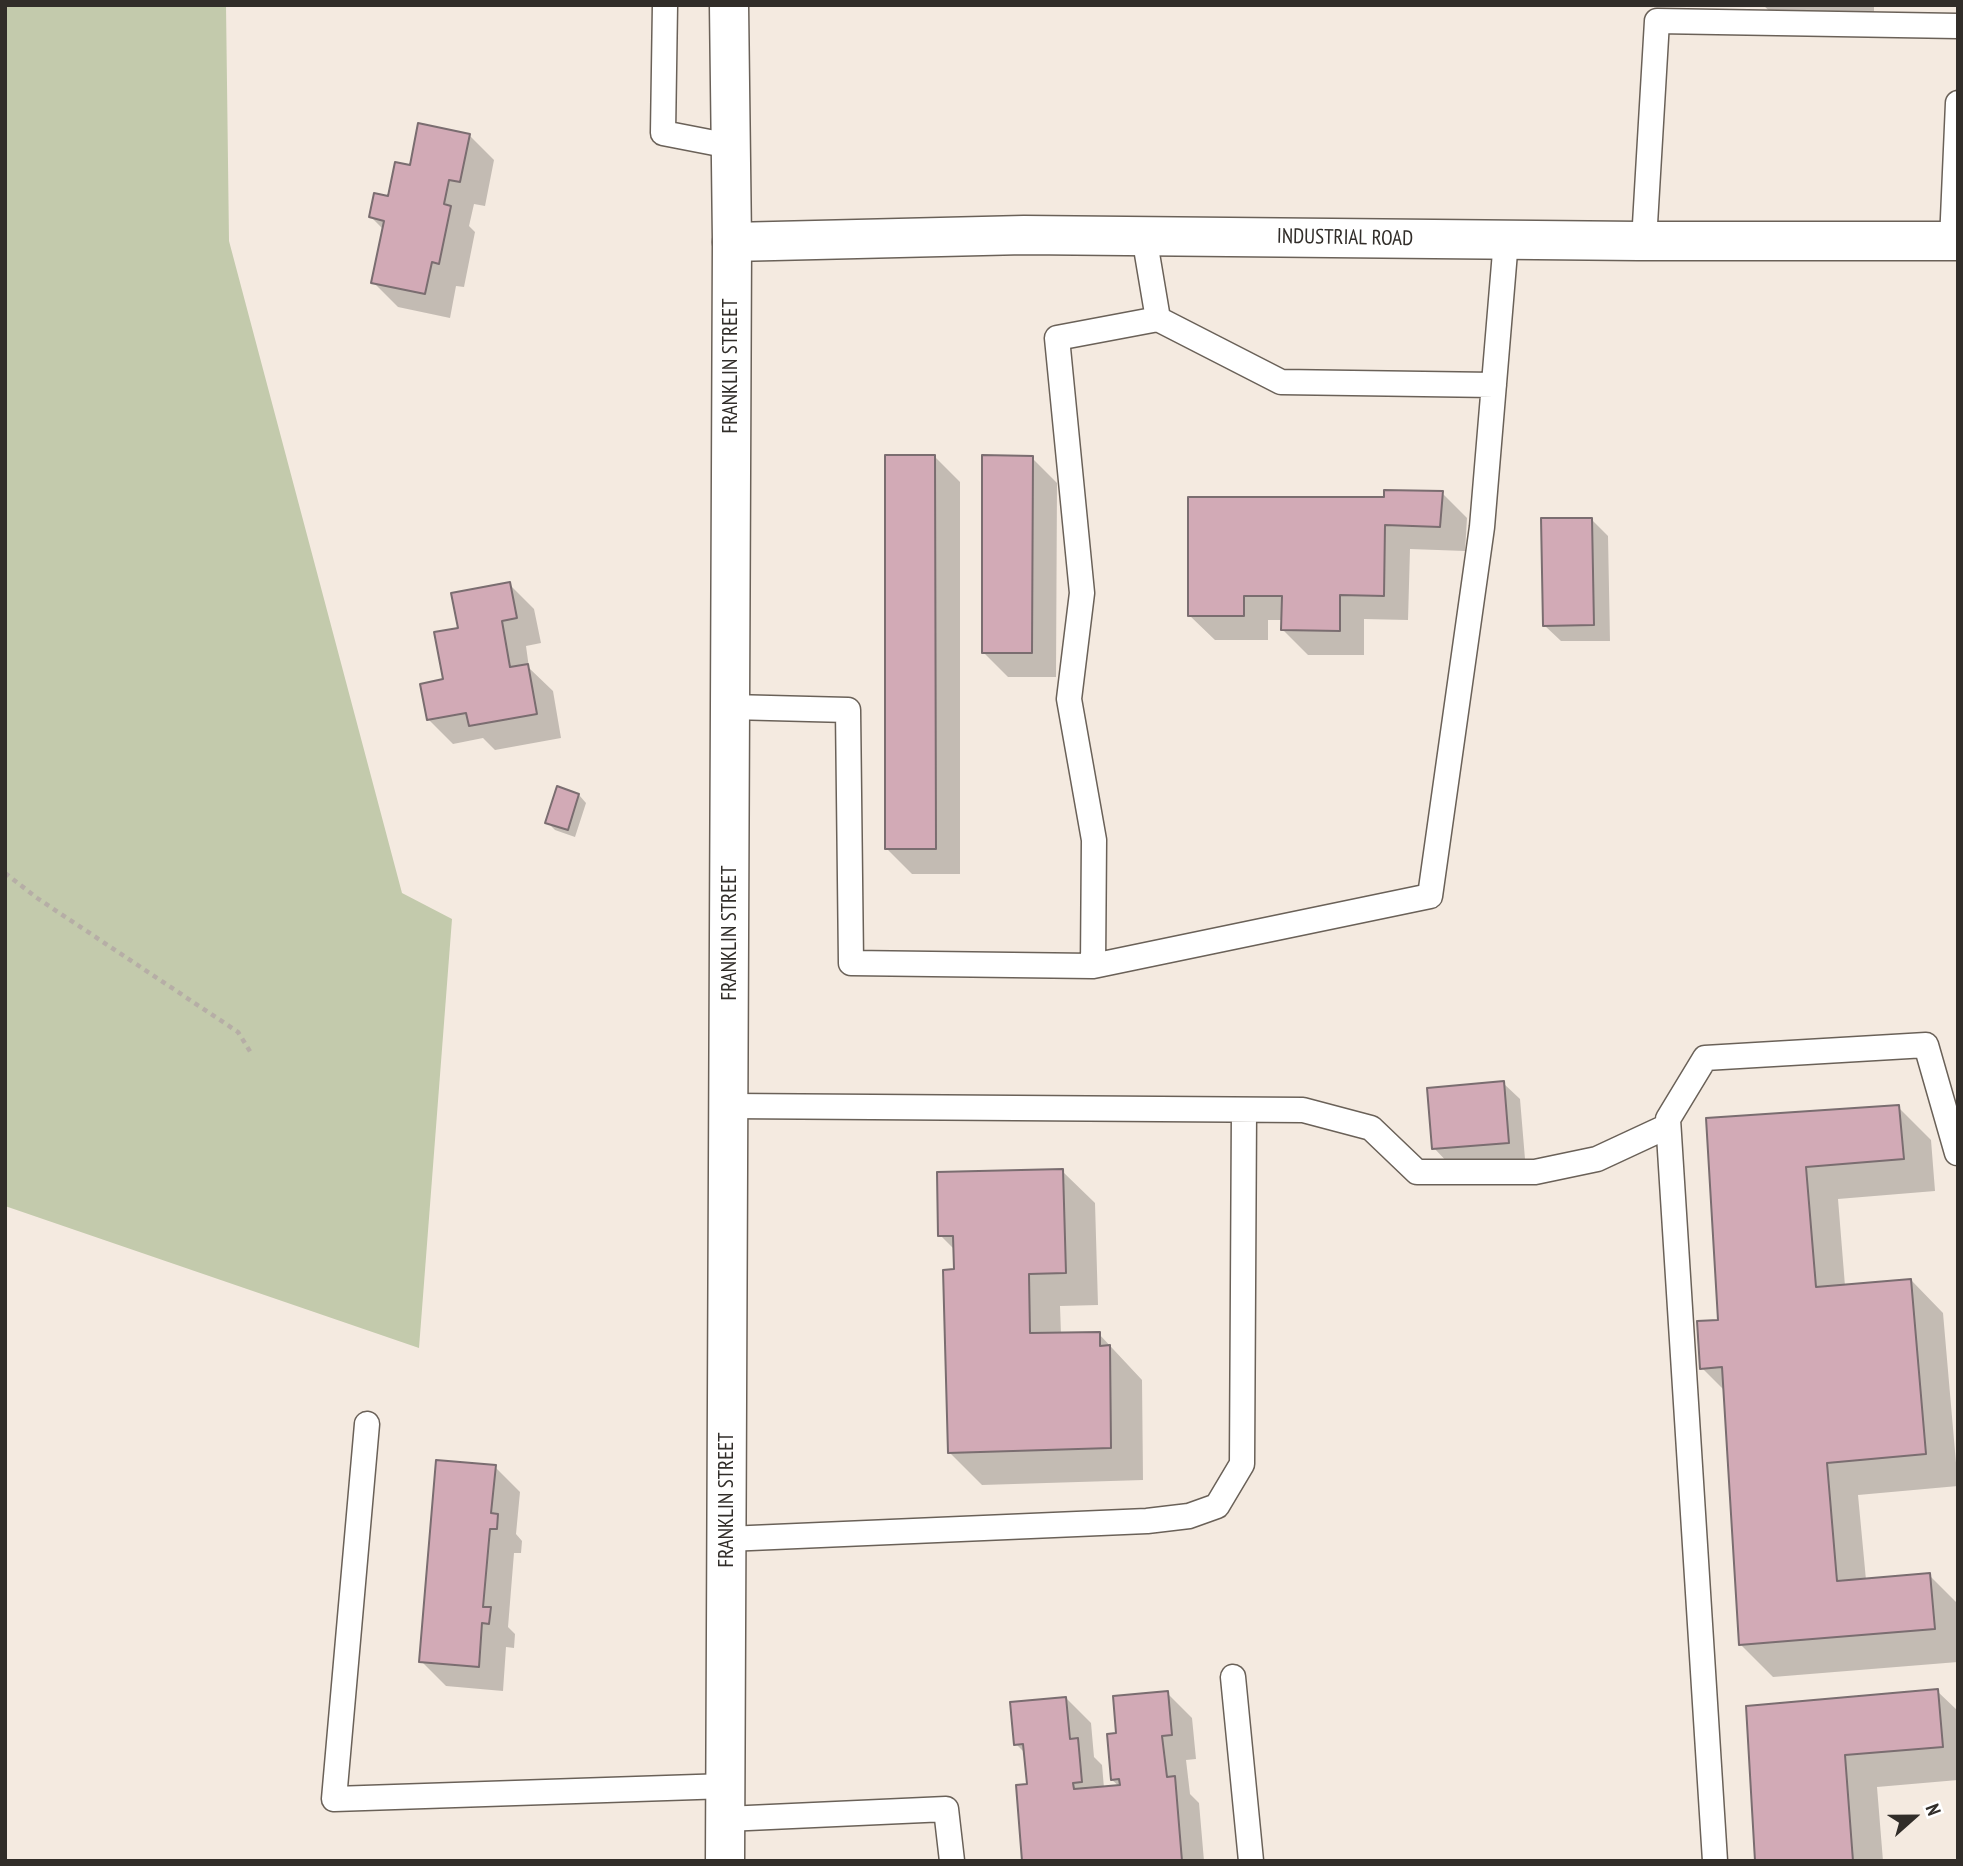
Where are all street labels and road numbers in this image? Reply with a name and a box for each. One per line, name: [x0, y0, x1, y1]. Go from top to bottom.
street label: INDUSTRIAL ROAD: [1277, 224, 1413, 252]
street label: FRANKLIN STREET: [718, 298, 744, 434]
street label: FRANKLIN STREET: [717, 865, 743, 1001]
street label: FRANKLIN STREET: [714, 1432, 740, 1568]

